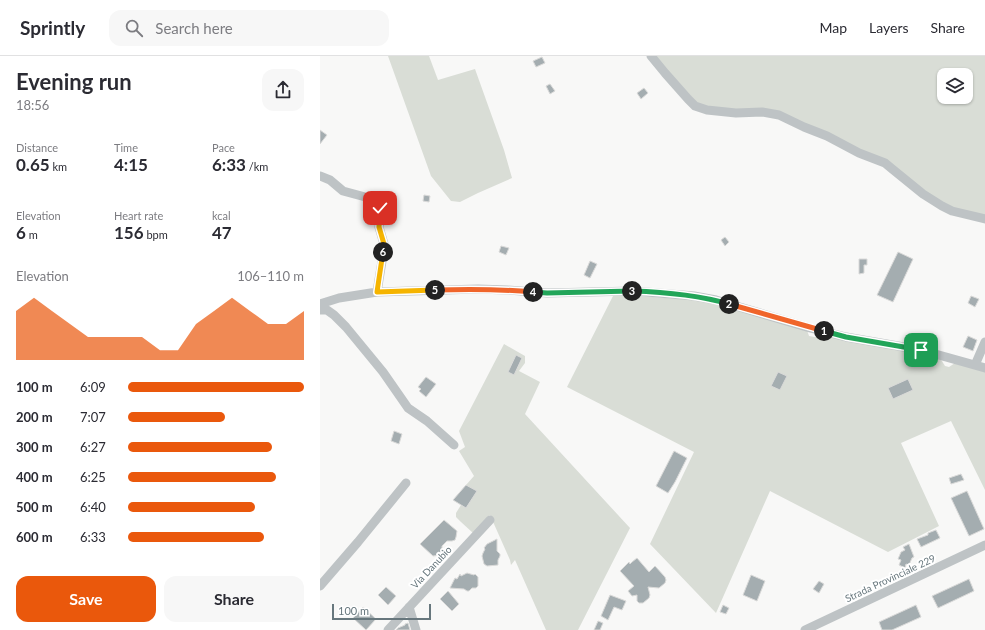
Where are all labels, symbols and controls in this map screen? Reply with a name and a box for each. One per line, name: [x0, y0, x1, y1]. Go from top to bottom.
search box: [109, 10, 389, 46]
text: Sprintly: [20, 16, 85, 39]
icon: search: [123, 17, 145, 39]
text: Search here: [155, 19, 233, 37]
text: Map: [819, 19, 847, 36]
text: Layers: [869, 19, 909, 36]
text: Share: [931, 19, 965, 36]
text: Evening run: [16, 68, 132, 95]
map controls: [937, 68, 973, 104]
button: layers: [937, 68, 973, 104]
button: share: [262, 69, 304, 111]
text: 18:56: [16, 97, 49, 113]
text: Distance: [16, 141, 58, 154]
text: Time: [114, 141, 138, 154]
text: Pace: [212, 141, 235, 154]
text: 0.65: [16, 154, 50, 175]
text: 4:15: [114, 154, 148, 175]
text: 6:33: [212, 154, 246, 175]
text: km: [50, 160, 67, 173]
text: /km: [246, 160, 268, 173]
pin: [363, 191, 397, 225]
icon: check: [369, 197, 391, 219]
text: Elevation: [16, 209, 61, 222]
text: Heart rate: [114, 209, 163, 222]
text: kcal: [212, 209, 231, 222]
text: 6: [16, 222, 26, 243]
text: 156: [114, 222, 144, 243]
text: 47: [212, 222, 232, 243]
text: m: [26, 228, 38, 241]
text: bpm: [144, 228, 168, 241]
pin: 6: [373, 242, 393, 262]
text: 6: [380, 245, 386, 258]
text: Elevation: [16, 268, 69, 284]
text: 106–110 m: [237, 268, 304, 284]
pin: 5: [425, 280, 445, 300]
pin: 3: [622, 281, 642, 301]
pin: 4: [523, 282, 543, 302]
text: 5: [432, 283, 438, 296]
text: 3: [629, 284, 635, 297]
text: 4: [530, 285, 536, 298]
pin: 2: [719, 294, 739, 314]
text: 2: [726, 297, 732, 310]
pin: 1: [814, 321, 834, 341]
text: 1: [821, 324, 827, 337]
pin: [904, 333, 938, 367]
icon: arrive: [910, 339, 932, 361]
text: 100 m: [16, 379, 53, 395]
text: 6:09: [80, 379, 106, 395]
text: 200 m: [16, 409, 53, 425]
text: 7:07: [80, 409, 106, 425]
text: 300 m: [16, 439, 53, 455]
text: 6:27: [80, 439, 106, 455]
text: 400 m: [16, 469, 53, 485]
text: 6:25: [80, 469, 106, 485]
text: 500 m: [16, 499, 53, 515]
text: 6:40: [80, 499, 106, 515]
text: 600 m: [16, 529, 53, 545]
text: 6:33: [80, 529, 106, 545]
street label: Via Danubio: [408, 543, 454, 591]
street label: Strada Provinciale 229: [843, 552, 937, 604]
button: Save: [16, 576, 156, 622]
button: Share: [164, 576, 304, 622]
scale bar: [332, 602, 431, 621]
text: 100 m: [338, 604, 369, 617]

